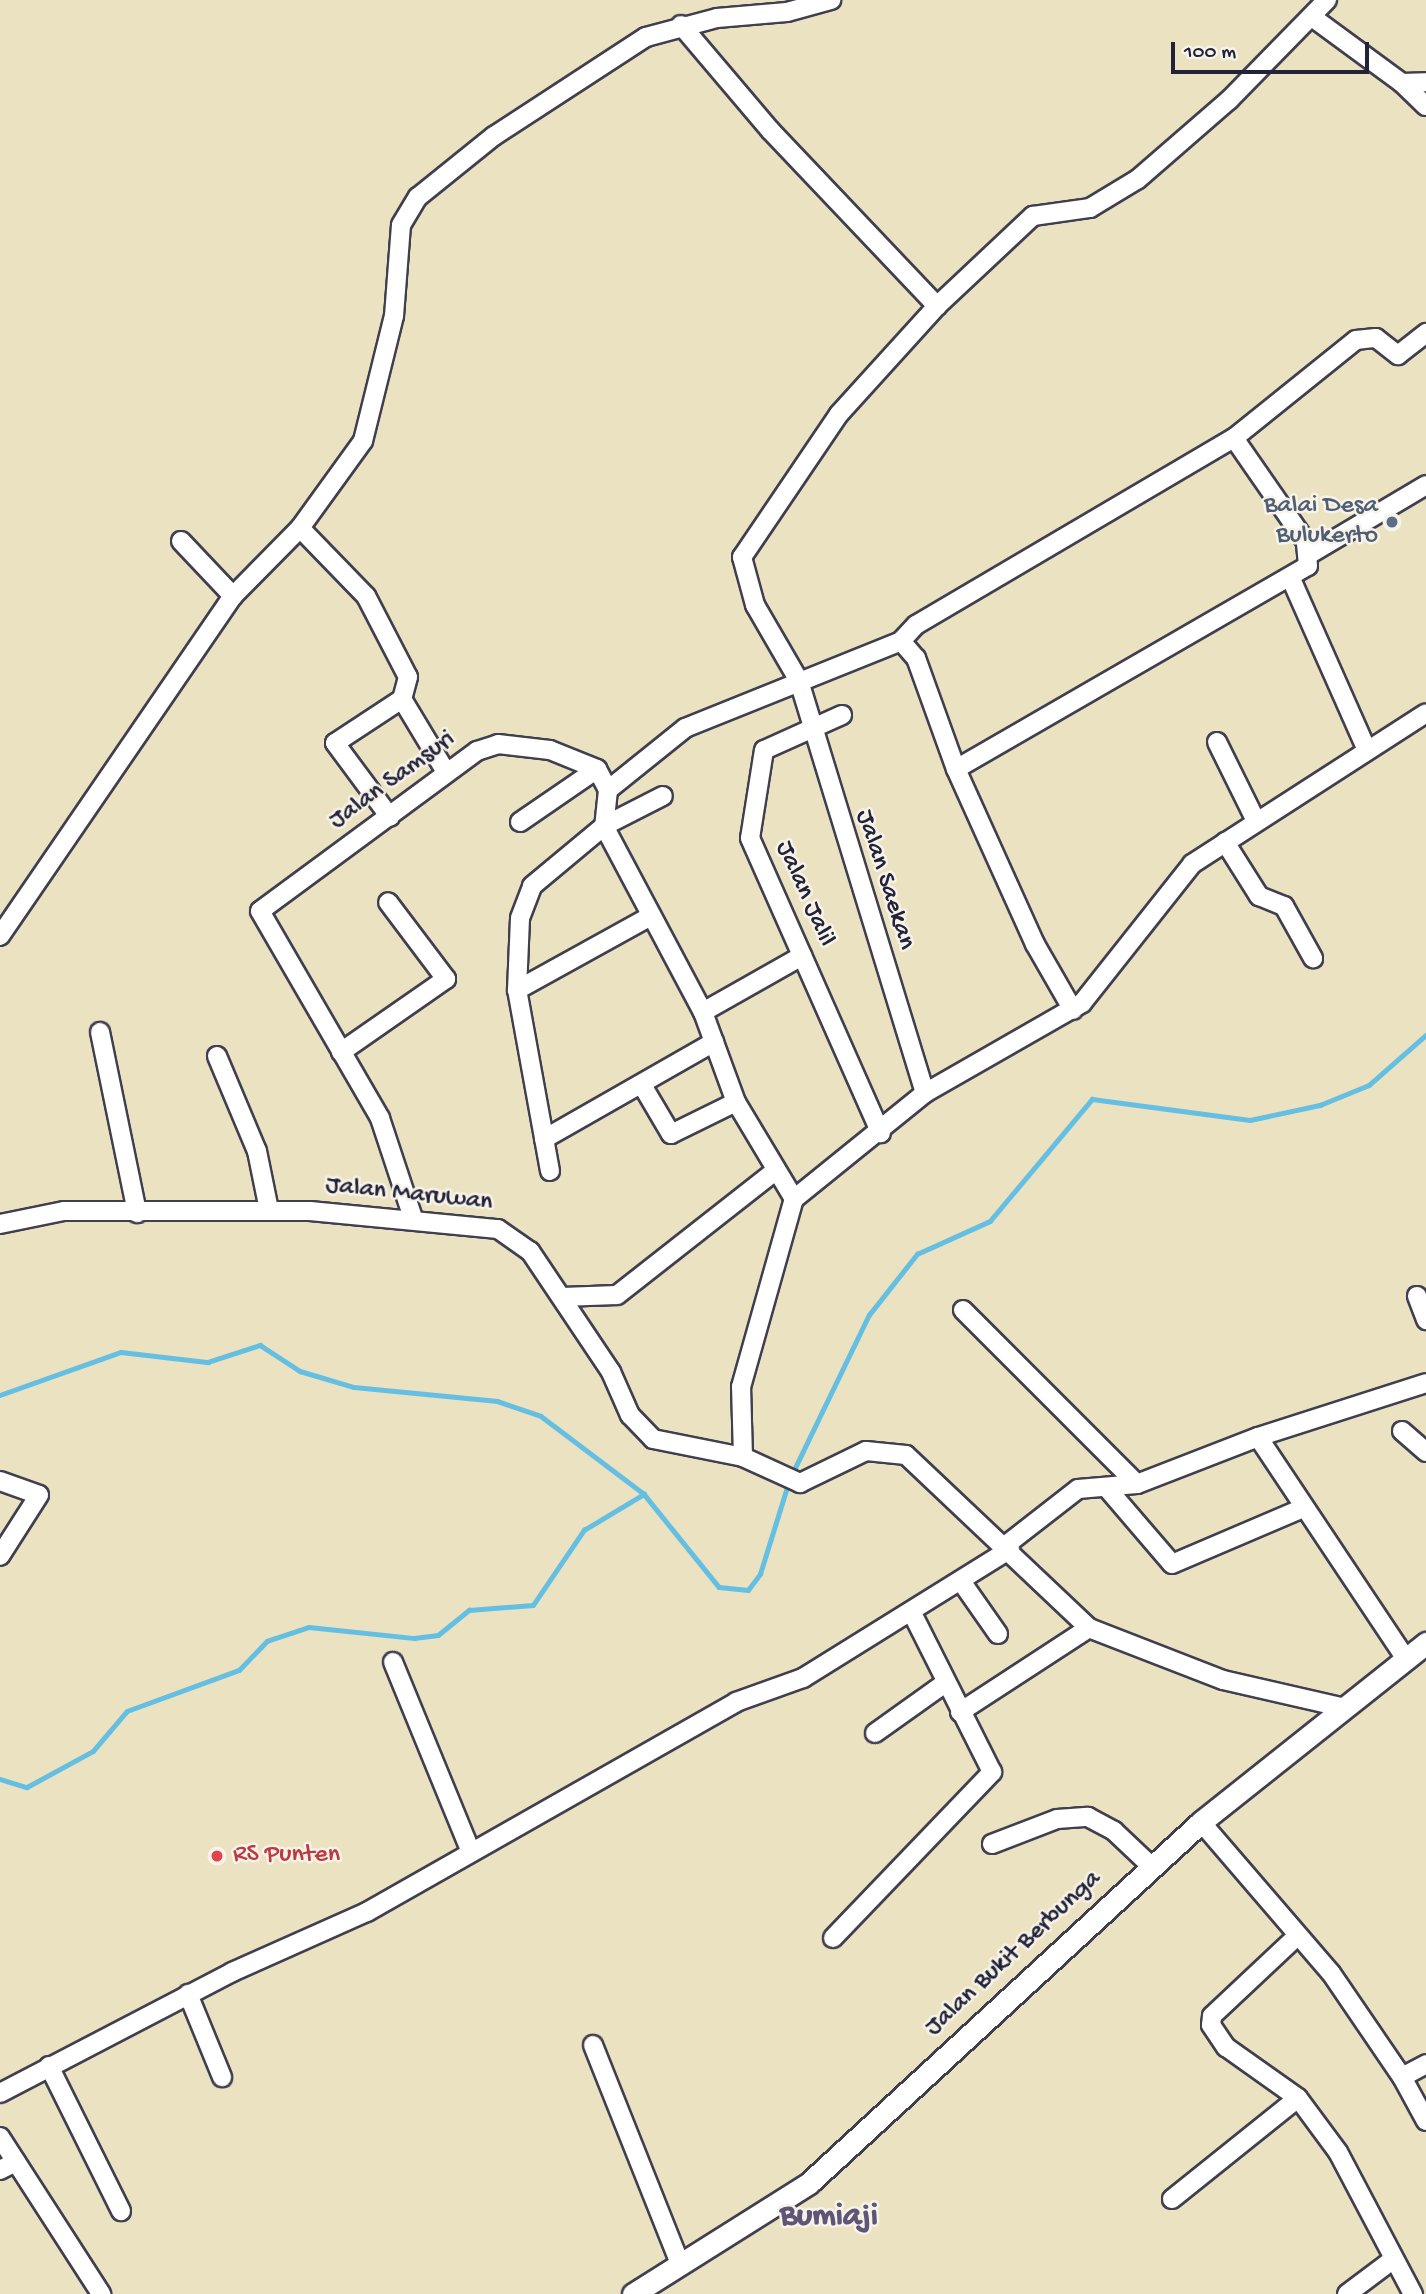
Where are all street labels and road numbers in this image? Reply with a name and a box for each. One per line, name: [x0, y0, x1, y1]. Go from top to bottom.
street label: Jalan Samsuri: [324, 725, 462, 837]
street label: Jalan Saekan: [847, 806, 921, 954]
street label: Jalan Jalil: [767, 836, 841, 952]
street label: Jalan Maruwan: [324, 1171, 494, 1219]
street label: Jalan Bukit Berbunga: [919, 1864, 1109, 2044]

